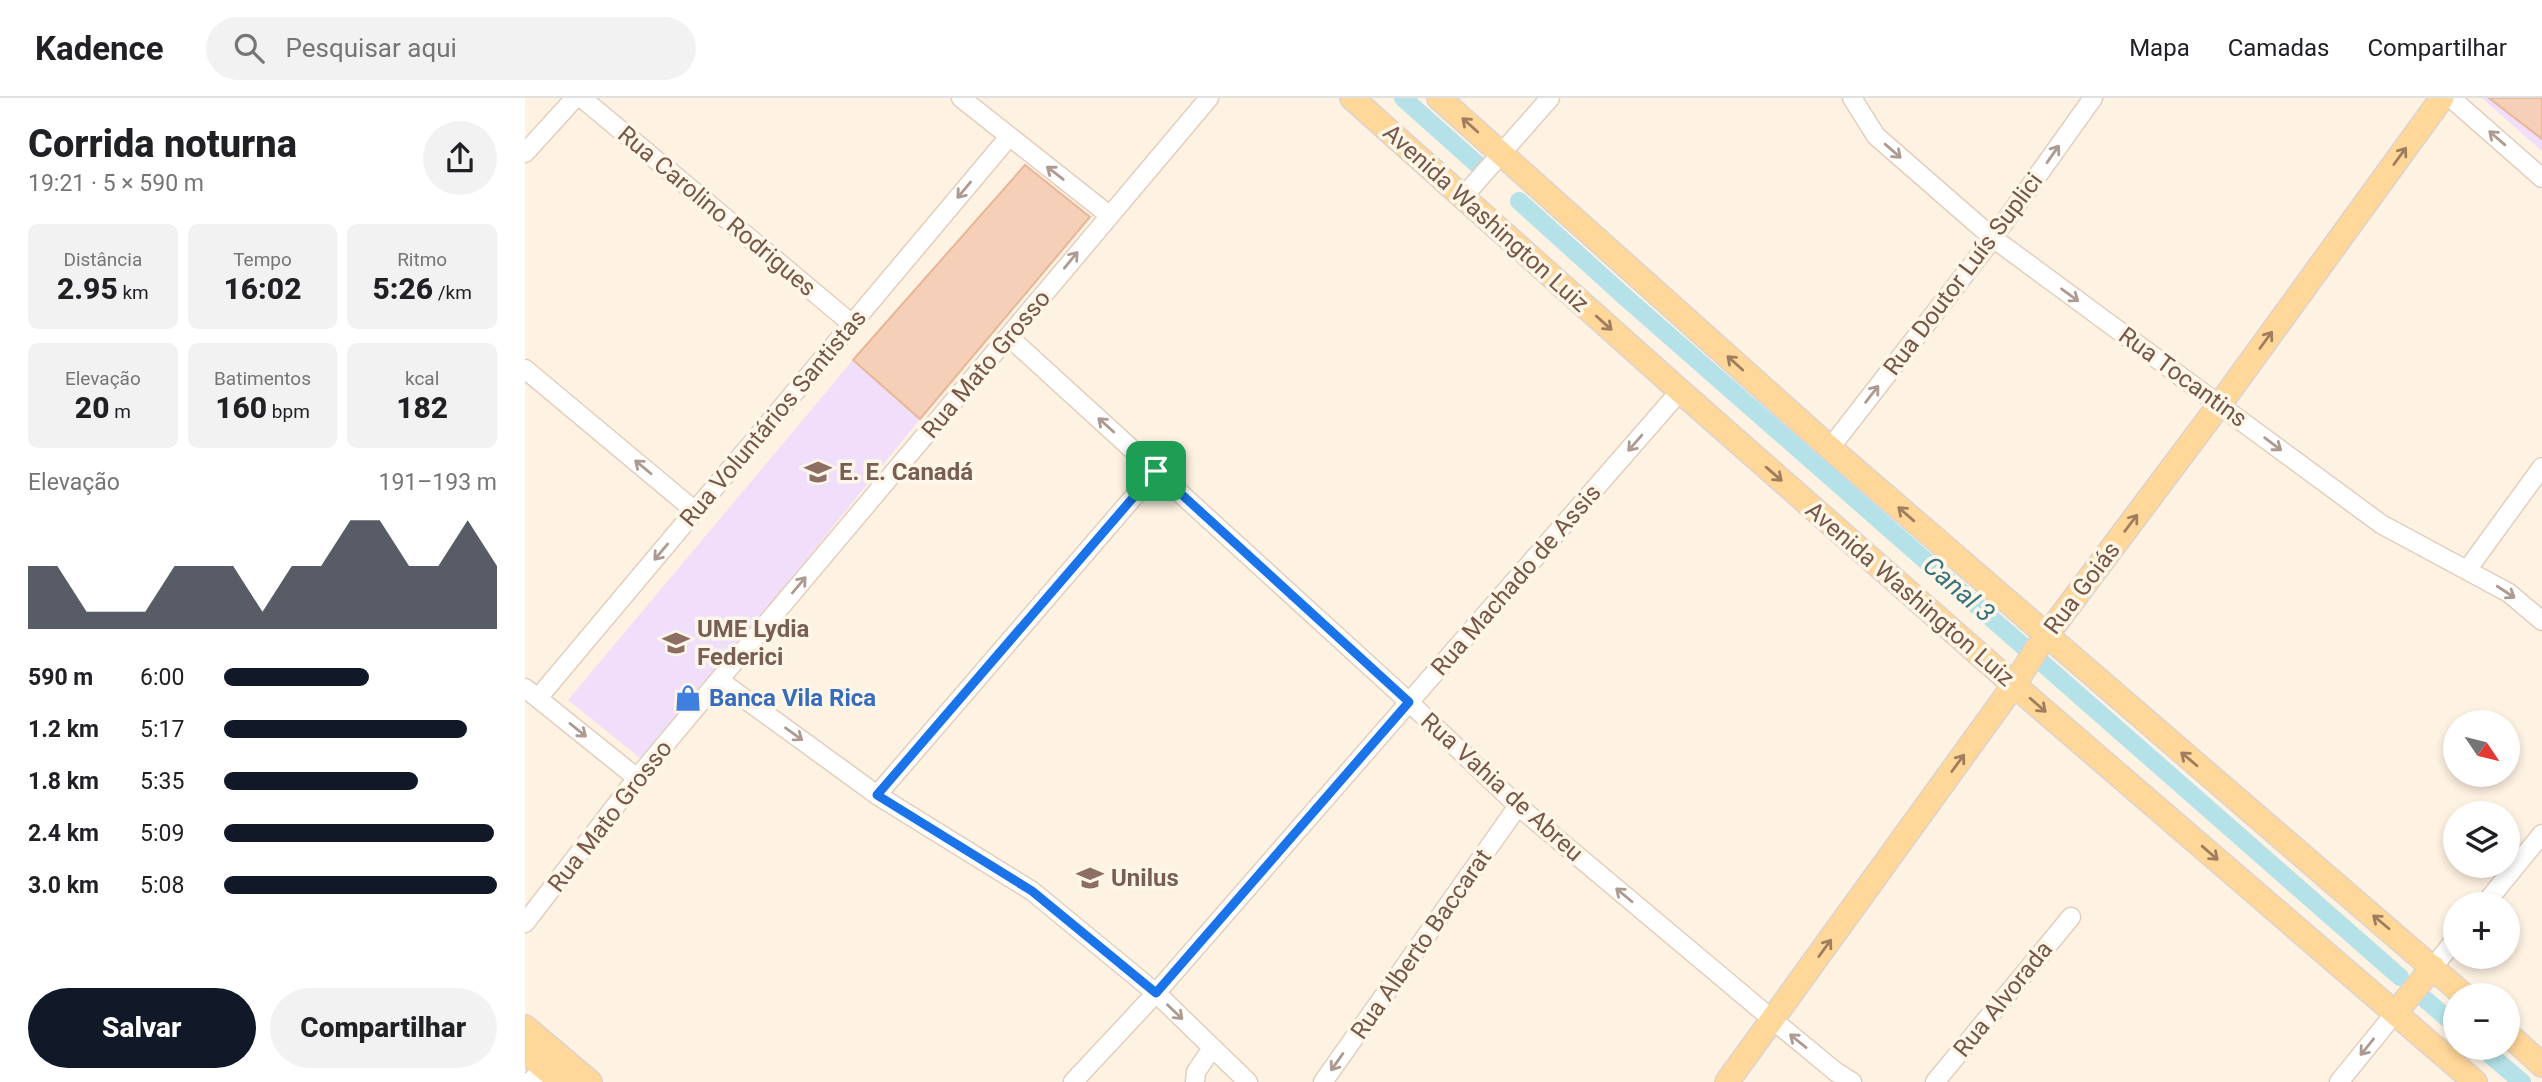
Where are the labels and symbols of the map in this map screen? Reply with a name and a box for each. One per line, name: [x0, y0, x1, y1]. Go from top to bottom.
one-way arrow: [1462, 117, 1479, 134]
street label: Avenida Washington Luiz: [1377, 118, 1595, 318]
street label: Rua Carolino Rodrigues: [612, 120, 822, 302]
one-way arrow: [2488, 130, 2506, 146]
one-way arrow: [1884, 143, 1902, 159]
one-way arrow: [2046, 145, 2060, 164]
one-way arrow: [2393, 147, 2407, 166]
one-way arrow: [1046, 166, 1064, 181]
street label: Rua Doutor Luís Suplici: [1878, 167, 2048, 381]
one-way arrow: [957, 180, 972, 198]
one-way arrow: [1064, 252, 1079, 270]
street label: Rua Mato Grosso: [916, 284, 1056, 444]
one-way arrow: [2060, 287, 2079, 302]
street label: Rua Voluntários Santistas: [674, 304, 872, 532]
one-way arrow: [1595, 315, 1613, 331]
street label: Rua Tocantins: [2113, 321, 2253, 433]
one-way arrow: [2259, 331, 2274, 350]
one-way arrow: [1727, 355, 1744, 372]
one-way arrow: [1864, 386, 1879, 404]
one-way arrow: [1097, 417, 1115, 433]
one-way arrow: [1627, 434, 1644, 451]
one-way arrow: [2263, 437, 2282, 451]
pin: [1126, 441, 1186, 501]
school or university icon: E. E. Canadá: [803, 457, 833, 487]
place label: E. E. Canadá: [839, 458, 973, 486]
one-way arrow: [634, 459, 652, 475]
one-way arrow: [1765, 466, 1783, 482]
street label: Rua Machado de Assis: [1425, 479, 1607, 681]
street label: Avenida Washington Luiz: [1800, 496, 2020, 692]
one-way arrow: [1897, 506, 1915, 522]
one-way arrow: [2124, 514, 2138, 533]
street label: Rua Goiás: [2038, 536, 2126, 640]
one-way arrow: [653, 543, 669, 561]
water label: Canal 3: [1917, 550, 2001, 628]
one-way arrow: [791, 576, 807, 594]
one-way arrow: [2495, 586, 2515, 600]
place label: UME Lydia Federici: [697, 615, 810, 671]
school or university icon: UME Lydia Federici: [661, 628, 691, 658]
shop icon: Banca Vila Rica: [673, 683, 703, 713]
place label: Banca Vila Rica: [709, 684, 876, 712]
one-way arrow: [2028, 697, 2046, 713]
street label: Rua Vahia de Abreu: [1415, 707, 1589, 867]
north arrow: [2443, 710, 2520, 788]
one-way arrow: [569, 723, 587, 738]
one-way arrow: [784, 727, 803, 741]
street label: Rua Mato Grosso: [542, 735, 678, 897]
one-way arrow: [2181, 751, 2199, 767]
one-way arrow: [1951, 754, 1965, 773]
street label: Rua Alberto Baccarat: [1345, 844, 1497, 1044]
one-way arrow: [2201, 845, 2219, 861]
school or university icon: Unilus: [1075, 863, 1105, 893]
place label: Unilus: [1111, 864, 1179, 892]
one-way arrow: [1615, 887, 1633, 903]
one-way arrow: [2372, 914, 2390, 930]
street label: Rua Alvorada: [1948, 935, 2058, 1063]
one-way arrow: [1818, 939, 1832, 958]
one-way arrow: [1166, 1003, 1183, 1020]
one-way arrow: [1789, 1033, 1807, 1049]
one-way arrow: [2359, 1038, 2375, 1056]
one-way arrow: [1330, 1052, 1344, 1071]

